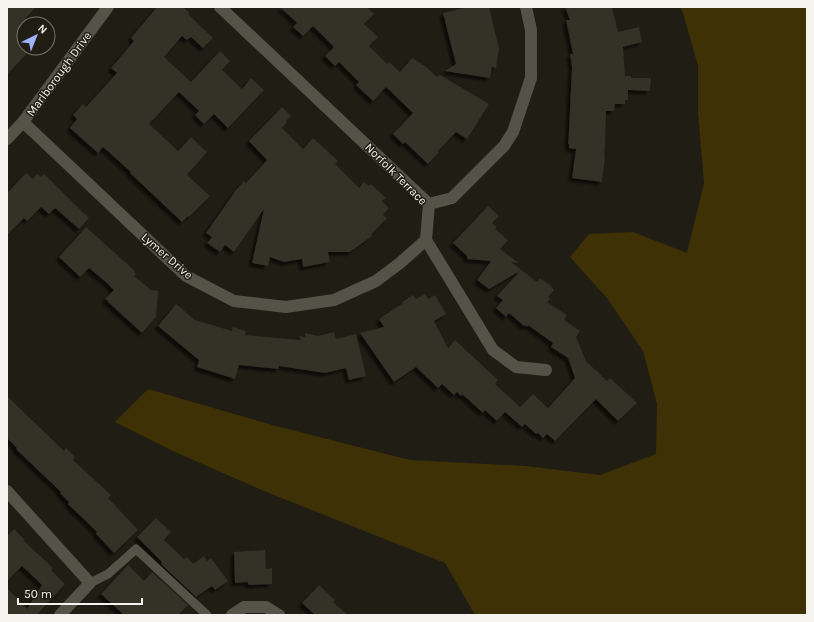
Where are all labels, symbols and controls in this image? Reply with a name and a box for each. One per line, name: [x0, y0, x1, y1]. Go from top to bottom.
north arrow: [16, 16, 56, 56]
text: N: [35, 22, 50, 36]
street label: Marlborough Drive: [24, 29, 94, 119]
street label: Norfolk Terrace: [362, 140, 430, 208]
street label: Lymer Drive: [138, 230, 196, 282]
scale bar: [18, 580, 142, 606]
text: 50 m: [24, 587, 52, 601]

